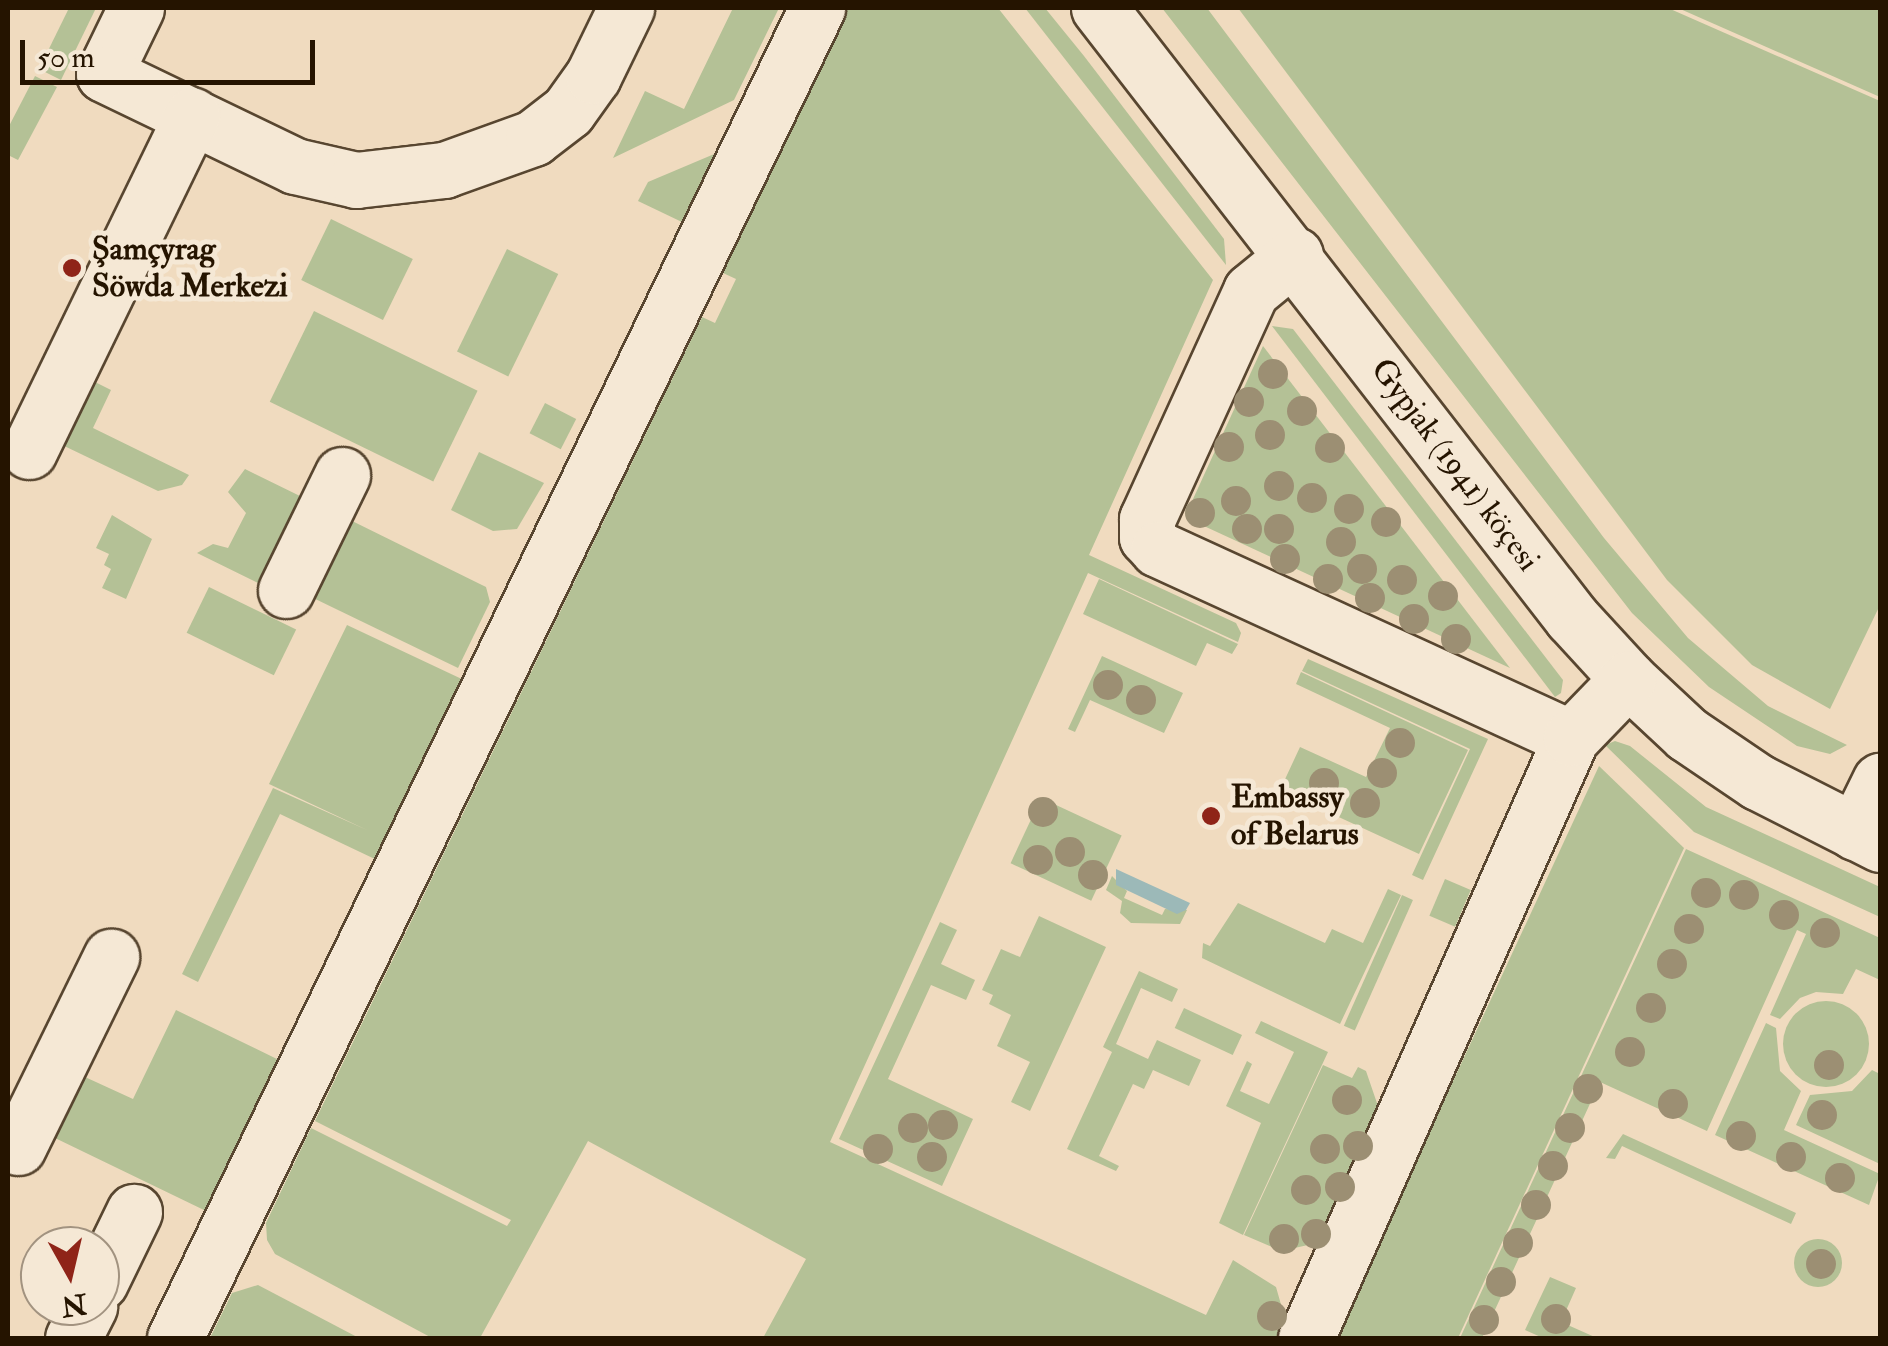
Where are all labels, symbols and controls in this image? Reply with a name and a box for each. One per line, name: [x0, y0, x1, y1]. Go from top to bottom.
scale bar: [25, 20, 320, 82]
text: 50 m: [37, 39, 95, 76]
place label: Şamçyrag Söwda Merkezi: [92, 231, 288, 306]
marker: Şamçyrag Söwda Merkezi: [61, 257, 83, 279]
street label: Gypjak (1941) köçesi: [1363, 351, 1547, 579]
place label: Embassy of Belarus: [1231, 779, 1359, 854]
marker: Embassy of Belarus: [1200, 805, 1222, 827]
north arrow: [20, 1226, 120, 1326]
text: N: [59, 1285, 89, 1323]

